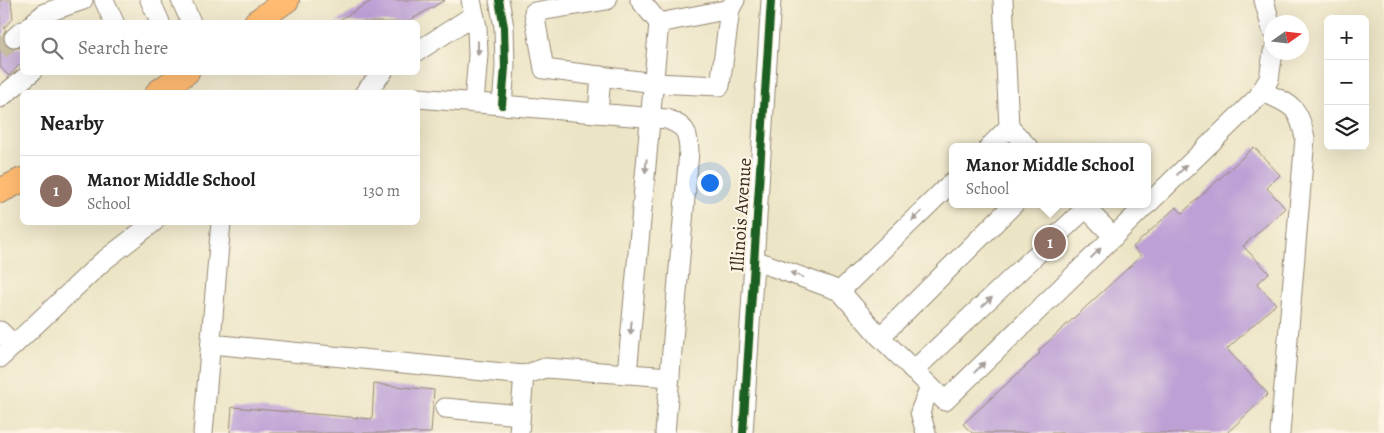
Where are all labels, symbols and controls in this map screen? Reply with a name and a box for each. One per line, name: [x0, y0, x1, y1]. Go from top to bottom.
north arrow: [1264, 15, 1309, 60]
map controls: [1324, 15, 1369, 150]
button: +: [1324, 15, 1369, 60]
search box: [20, 20, 420, 75]
icon: search: [38, 34, 66, 62]
text: Search here: [78, 35, 168, 61]
one-way arrow: [474, 40, 482, 56]
button: −: [1324, 60, 1369, 105]
button: layers: [1324, 105, 1369, 150]
text: Nearby: [40, 109, 103, 137]
popup: [949, 143, 1151, 208]
text: Manor Middle School: [966, 152, 1134, 178]
street label: Illinois Avenue: [724, 157, 758, 273]
one-way arrow: [642, 158, 650, 174]
one-way arrow: [1176, 164, 1188, 176]
text: Manor Middle School: [87, 167, 255, 193]
your location: [697, 170, 723, 196]
text: School: [966, 178, 1009, 200]
text: 1: [53, 180, 59, 202]
text: 130 m: [363, 180, 400, 202]
text: School: [87, 193, 130, 215]
one-way arrow: [912, 210, 924, 222]
pin: 1: [1034, 224, 1066, 262]
one-way arrow: [1090, 248, 1102, 260]
one-way arrow: [789, 271, 804, 279]
one-way arrow: [981, 296, 993, 308]
one-way arrow: [627, 320, 635, 336]
one-way arrow: [973, 361, 985, 373]

